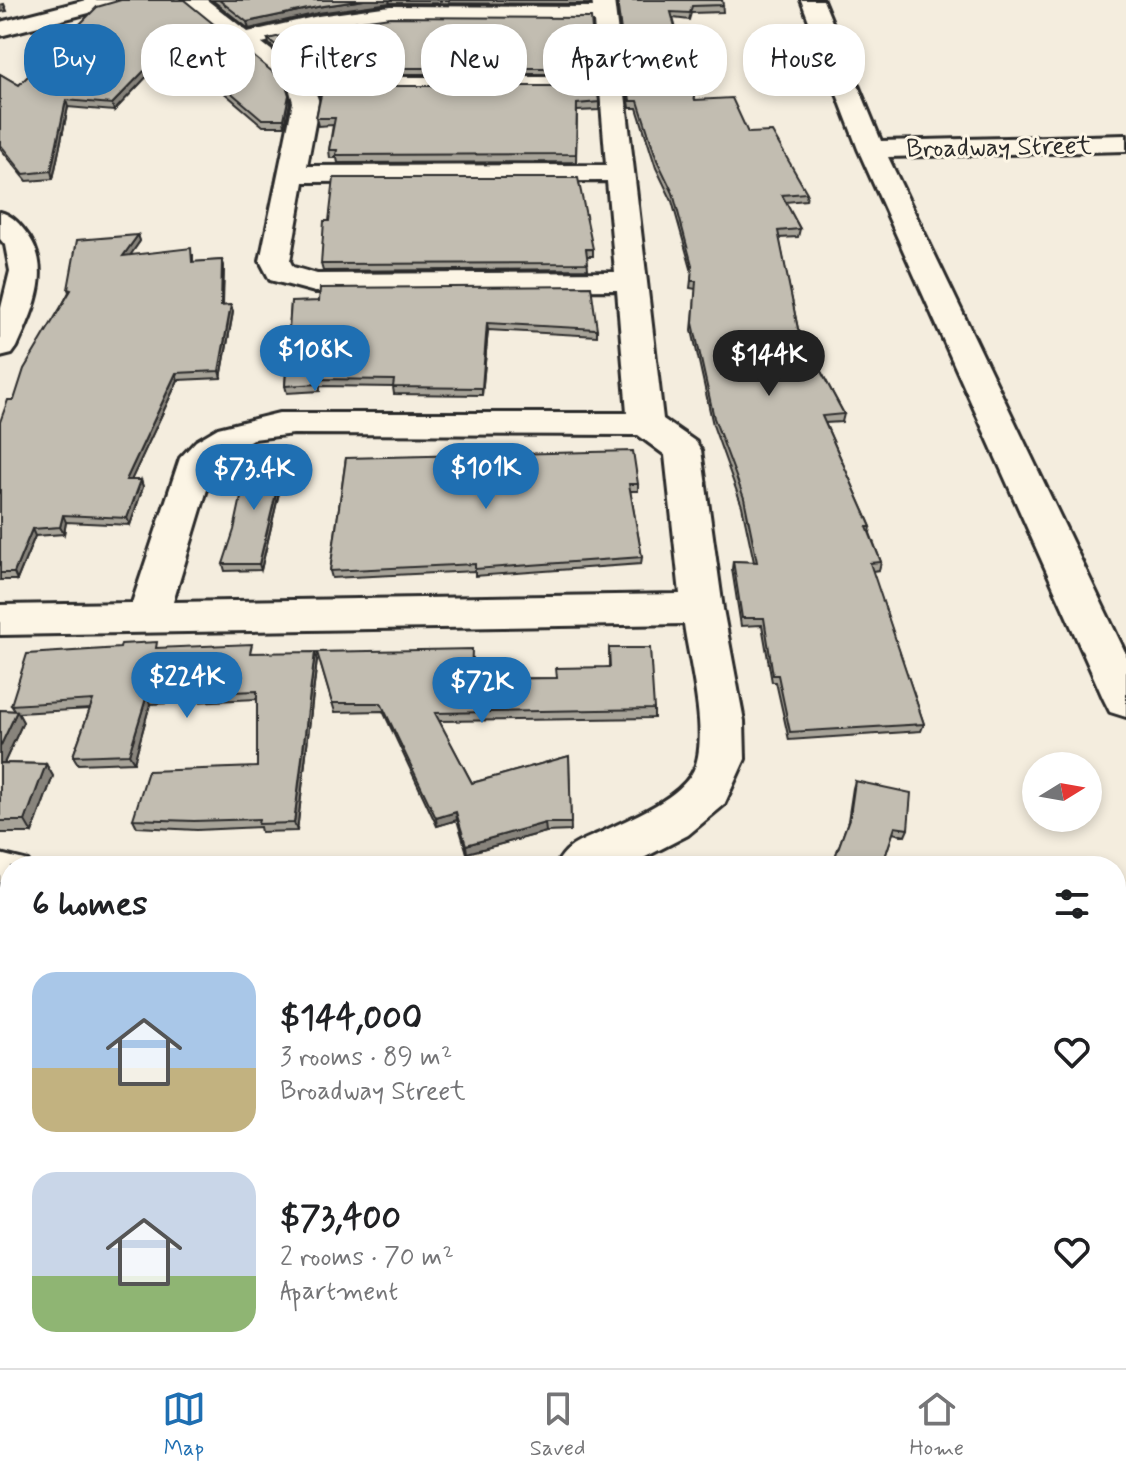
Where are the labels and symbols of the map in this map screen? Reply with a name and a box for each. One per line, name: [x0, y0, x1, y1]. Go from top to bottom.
street label: Broadway Street: [906, 129, 1092, 167]
pin: $108K: [259, 325, 371, 393]
pin: $144K: [713, 330, 825, 398]
pin: $101K: [430, 443, 542, 511]
pin: $73.4K: [189, 444, 319, 512]
pin: $224K: [131, 652, 243, 720]
pin: $72K: [435, 657, 529, 725]
north arrow: [1022, 752, 1102, 832]

